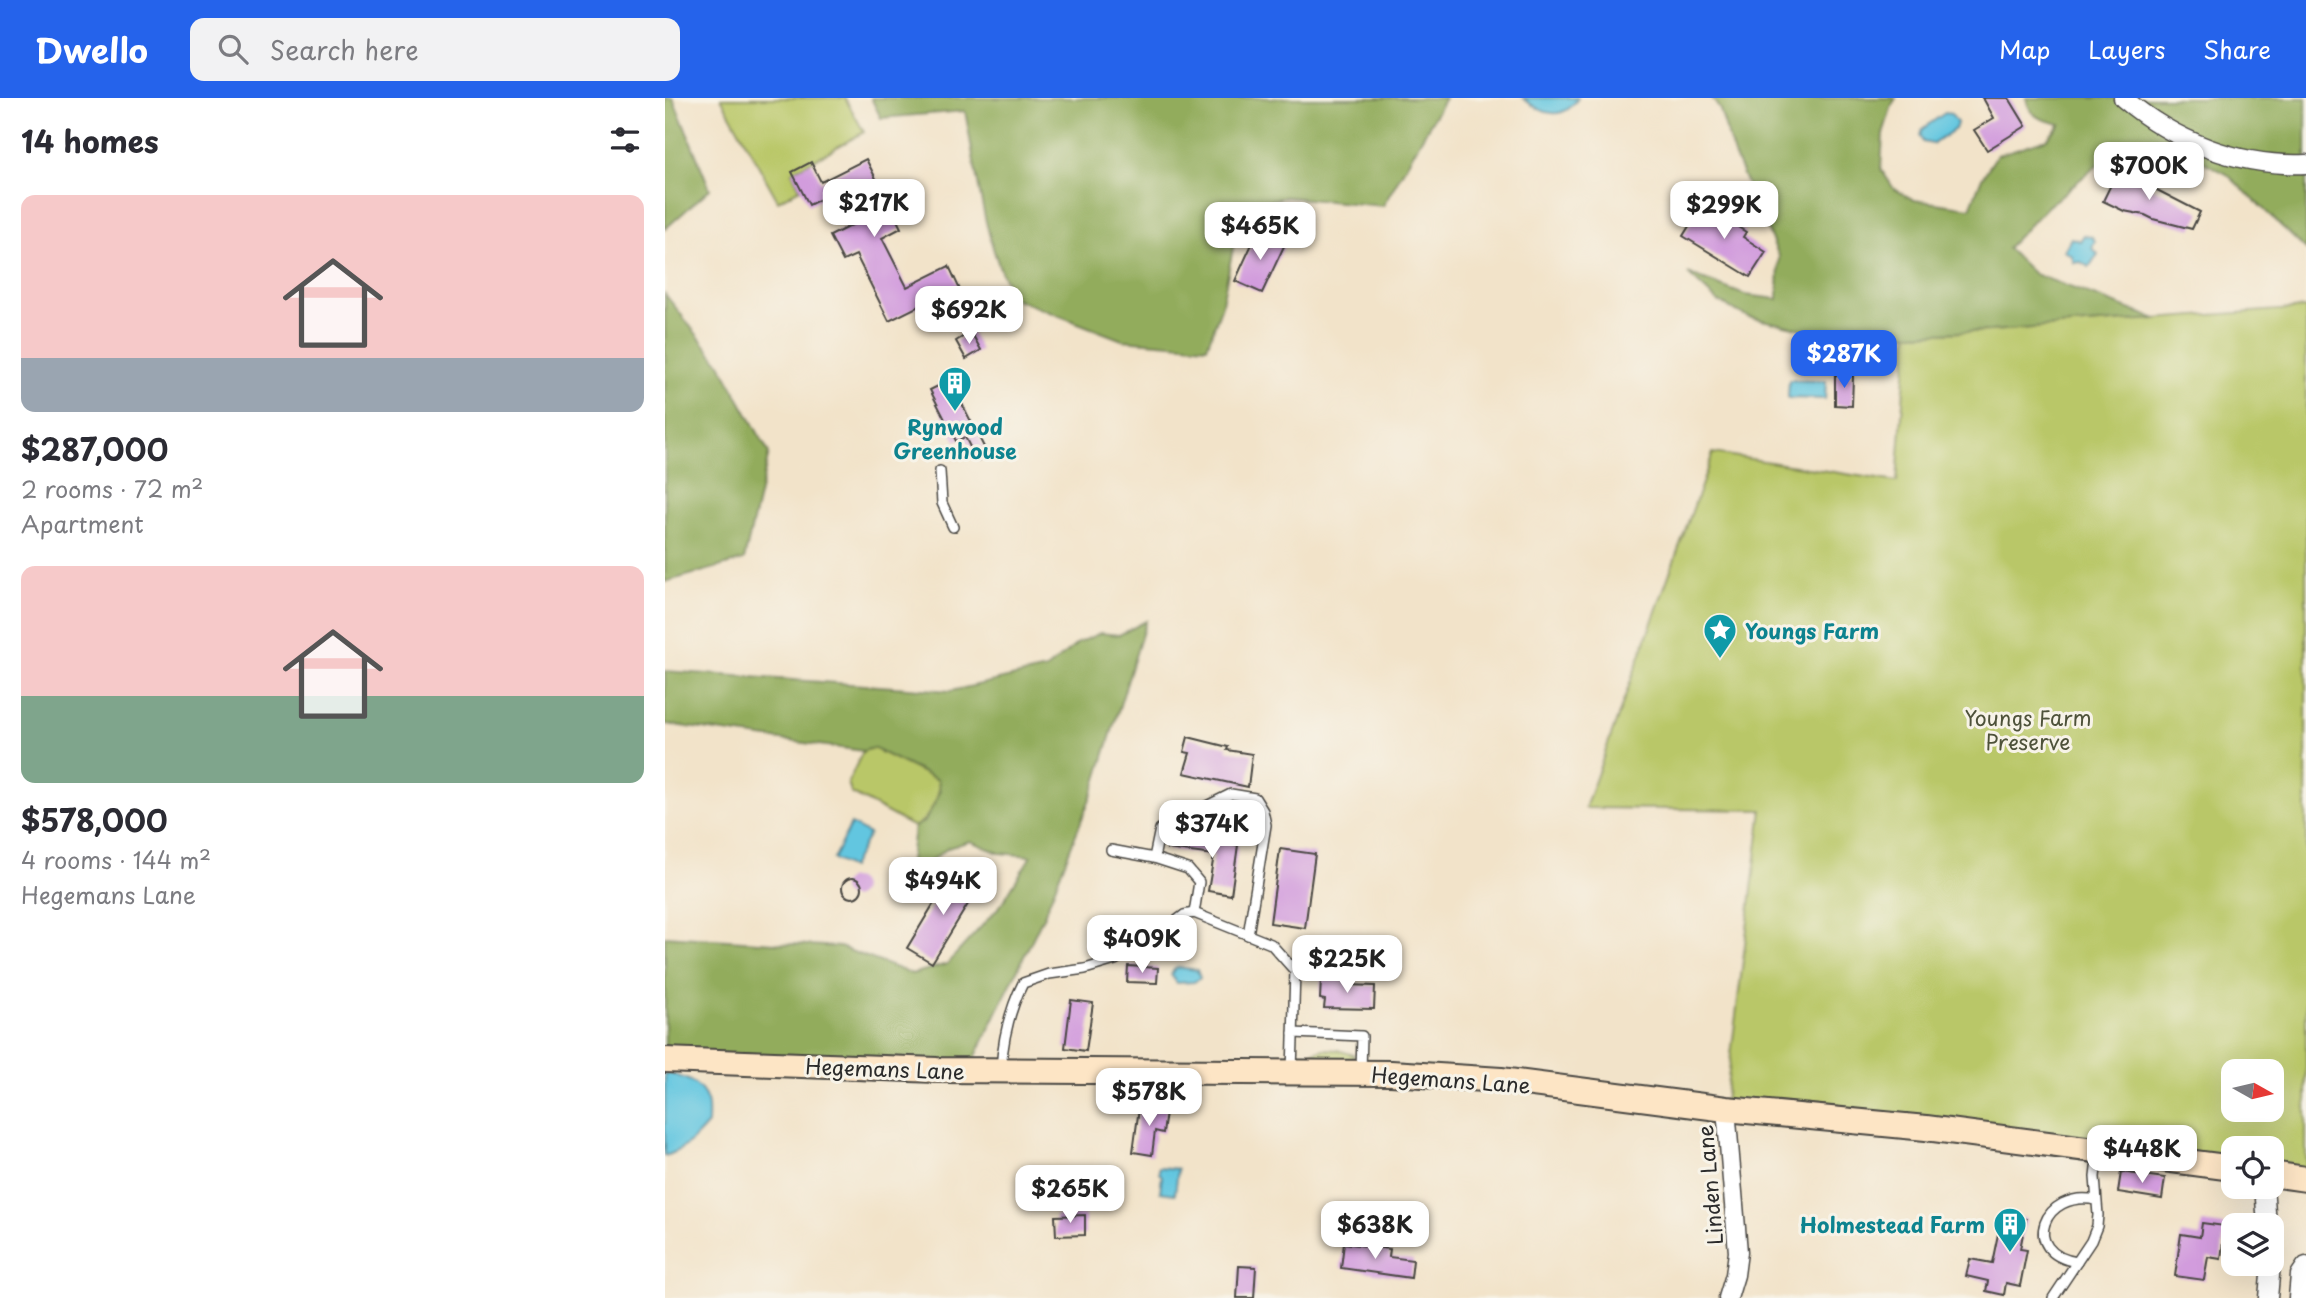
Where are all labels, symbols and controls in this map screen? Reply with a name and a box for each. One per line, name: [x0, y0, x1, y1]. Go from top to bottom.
search box: [190, 18, 680, 81]
text: Dwello: [35, 24, 148, 74]
icon: search: [214, 30, 252, 68]
text: Search here: [270, 30, 419, 69]
text: Map: [1999, 31, 2050, 67]
text: Layers: [2088, 31, 2165, 67]
text: Share: [2203, 31, 2271, 67]
text: 14 homes: [21, 118, 159, 163]
icon: filters: [606, 121, 644, 159]
pin: $700K: [2100, 142, 2198, 202]
text: $700K: [2110, 147, 2188, 182]
pin: $217K: [825, 180, 923, 239]
pin: $299K: [1675, 181, 1773, 241]
text: $217K: [839, 184, 909, 219]
text: $299K: [1686, 186, 1762, 221]
pin: $465K: [1211, 202, 1309, 262]
text: $465K: [1221, 207, 1299, 242]
icon: home: [270, 240, 396, 366]
pin: $692K: [920, 286, 1018, 346]
text: $692K: [931, 291, 1007, 326]
pin: $287K: [1795, 330, 1893, 390]
text: $287K: [1807, 335, 1881, 370]
building icon: Rynwood Greenhouse: [936, 364, 974, 413]
place label: Rynwood Greenhouse: [893, 410, 1017, 466]
text: $287,000: [21, 426, 168, 471]
text: 2 rooms · 72 m²: [21, 471, 203, 506]
text: Apartment: [21, 506, 144, 541]
icon: home: [270, 611, 396, 737]
place icon: Youngs Farm: [1701, 611, 1739, 660]
place label: Youngs Farm: [1745, 614, 1879, 646]
park label: Youngs Farm Preserve: [1964, 701, 2092, 757]
text: $578,000: [21, 797, 168, 842]
pin: $374K: [1163, 800, 1261, 860]
text: $374K: [1175, 805, 1249, 840]
text: 4 rooms · 144 m²: [21, 842, 211, 877]
pin: $494K: [894, 858, 992, 917]
text: $494K: [905, 862, 981, 897]
text: Hegemans Lane: [21, 877, 196, 912]
pin: $409K: [1093, 916, 1191, 975]
text: $409K: [1103, 920, 1181, 955]
pin: $225K: [1298, 936, 1396, 995]
text: $225K: [1308, 940, 1386, 975]
street label: Hegemans Lane: [805, 1049, 965, 1087]
street label: Hegemans Lane: [1370, 1057, 1532, 1101]
north arrow: [2221, 1059, 2284, 1122]
map controls: [2221, 1059, 2284, 1276]
pin: $578K: [1100, 1068, 1198, 1128]
text: $578K: [1112, 1073, 1186, 1108]
street label: Linden Lane: [1688, 1124, 1730, 1246]
pin: $448K: [2093, 1126, 2191, 1185]
text: $448K: [2103, 1130, 2181, 1165]
button: locate: [2221, 1136, 2284, 1199]
pin: $265K: [1021, 1166, 1119, 1225]
text: $265K: [1031, 1170, 1109, 1205]
pin: $638K: [1326, 1202, 1424, 1261]
building icon: Holmestead Farm: [1991, 1205, 2029, 1254]
text: $638K: [1337, 1206, 1413, 1241]
place label: Holmestead Farm: [1800, 1208, 1985, 1240]
button: layers: [2221, 1213, 2284, 1276]

